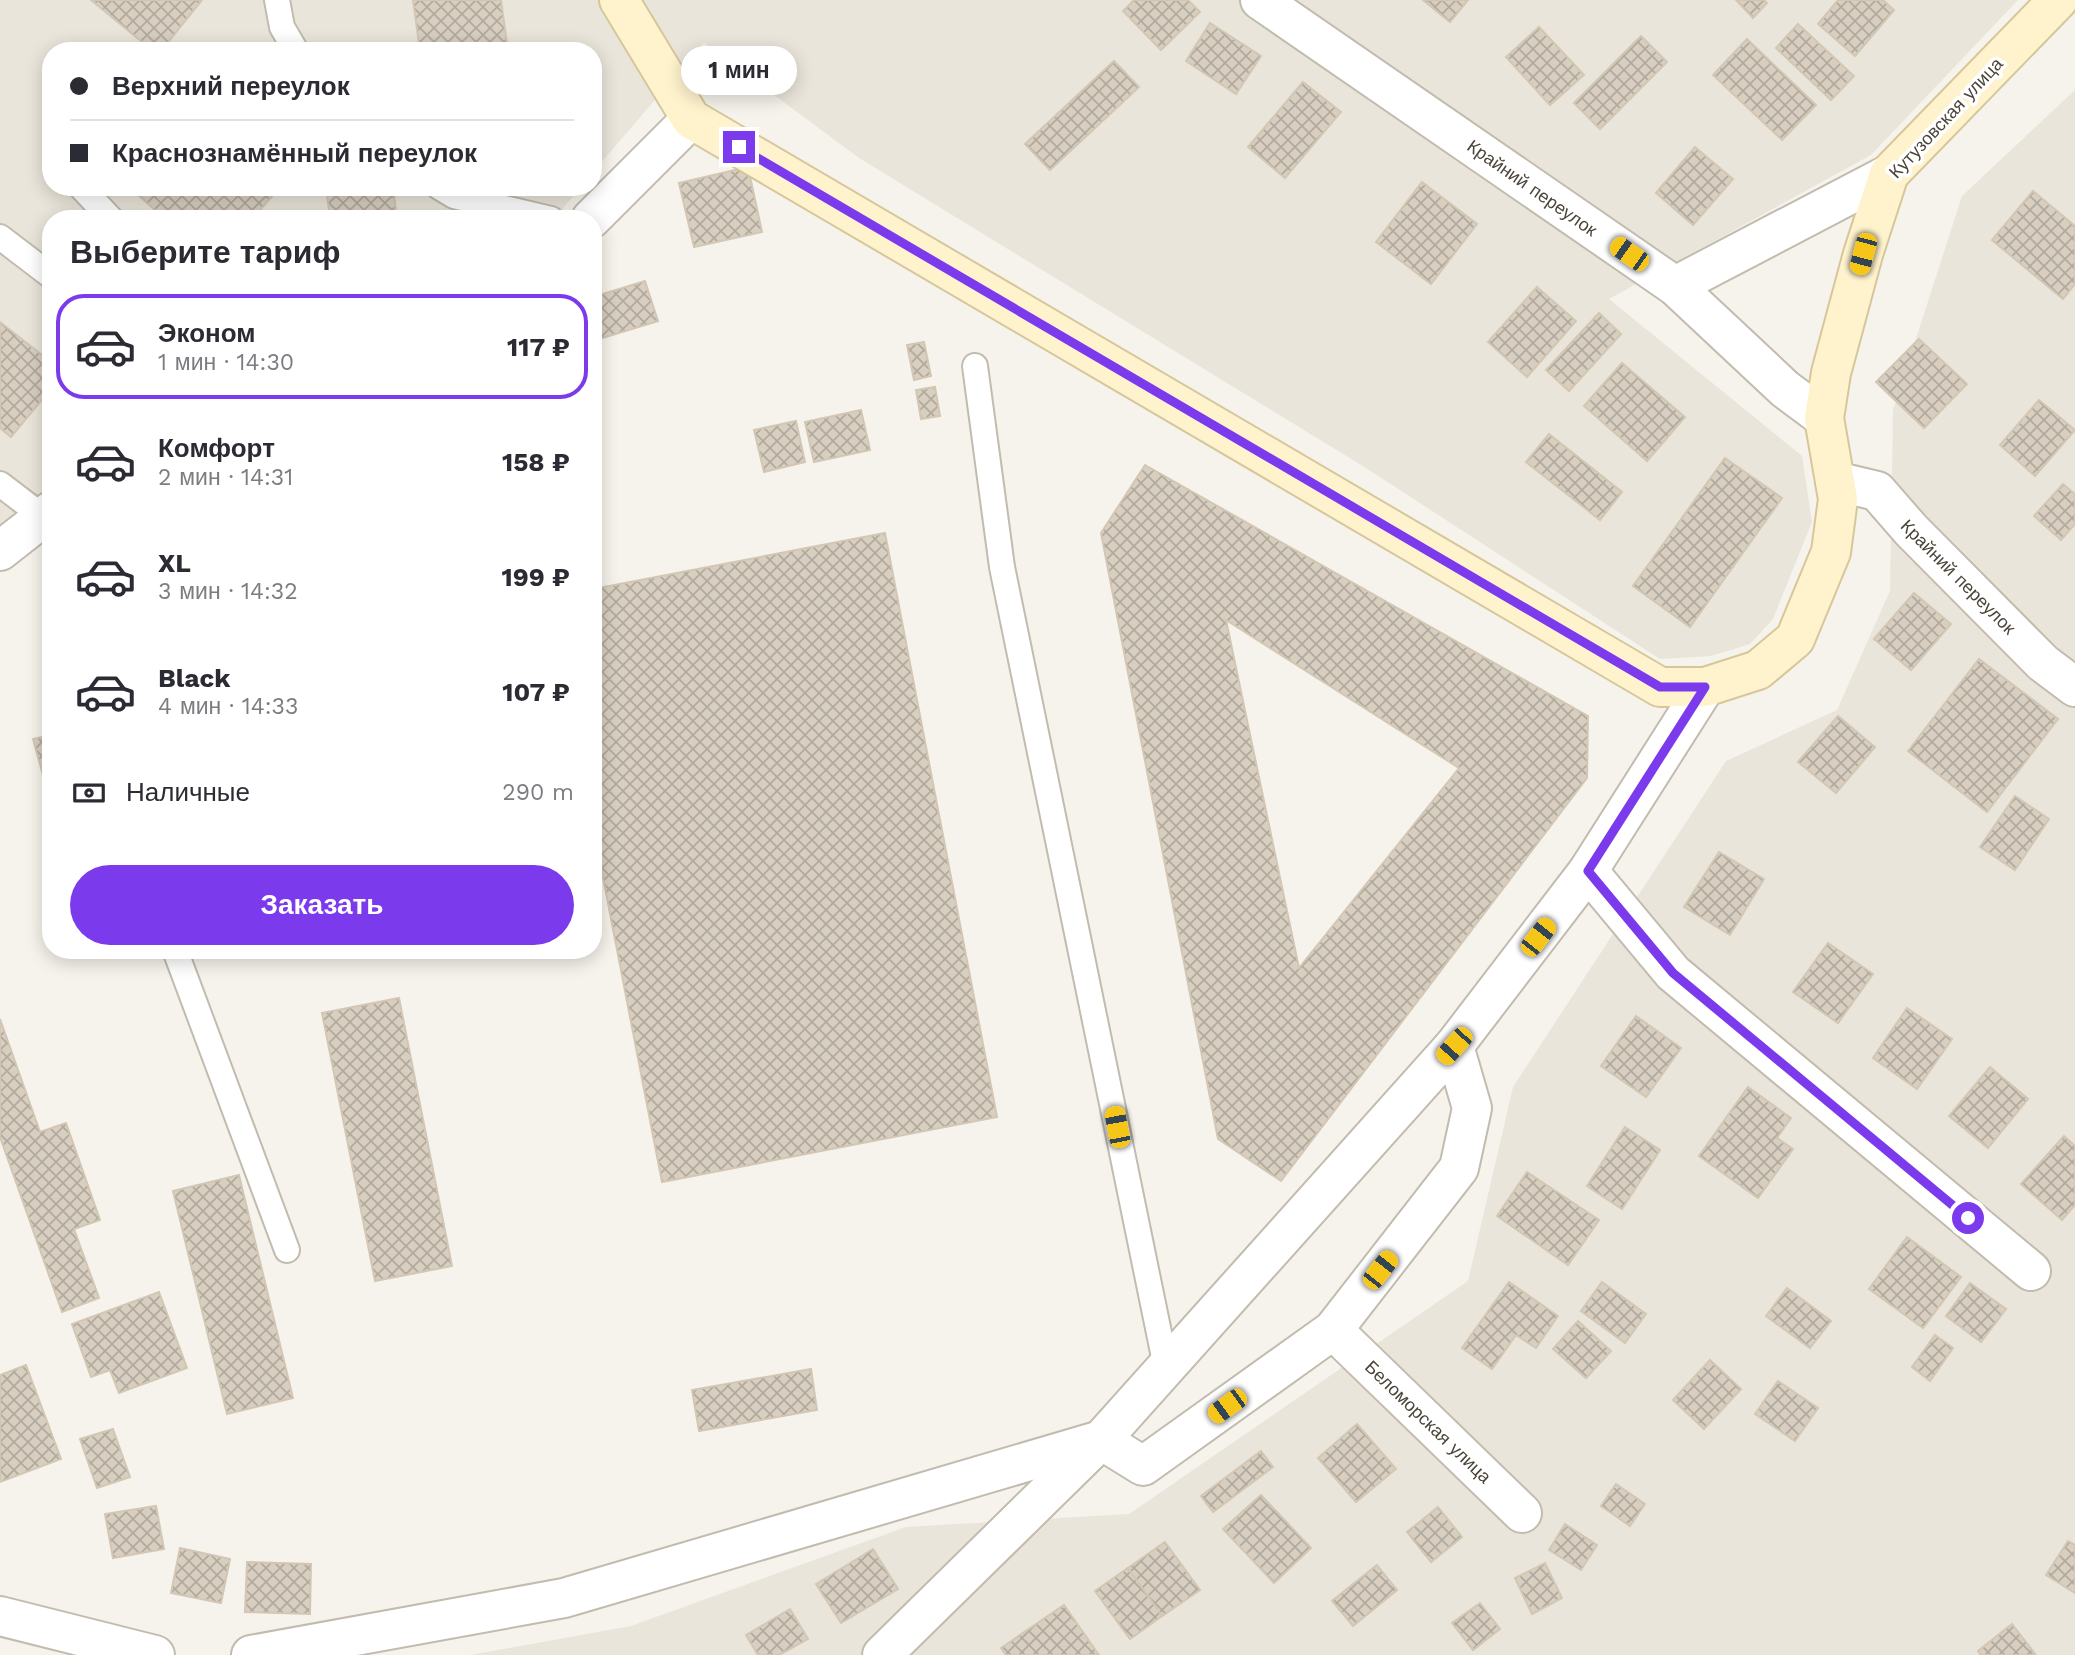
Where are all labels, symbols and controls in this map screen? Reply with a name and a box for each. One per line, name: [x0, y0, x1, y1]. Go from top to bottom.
callout: 1 мин: [681, 46, 797, 94]
street label: Кутузовская улица: [1884, 52, 2008, 182]
text: 1 мин: [708, 57, 770, 84]
text: Верхний переулок: [112, 71, 350, 101]
route end: [723, 131, 755, 163]
street label: Крайний переулок: [1463, 135, 1601, 240]
text: Краснознамённый переулок: [112, 138, 477, 168]
car: [1848, 231, 1879, 277]
text: Выберите тариф: [70, 233, 341, 271]
car: [1606, 233, 1653, 275]
icon: car: [74, 315, 137, 378]
text: Эконом: [158, 318, 256, 348]
text: 117 ₽: [507, 332, 570, 362]
text: 1 мин · 14:30: [158, 349, 294, 376]
icon: car: [74, 430, 137, 493]
text: Комфорт: [158, 433, 275, 463]
text: 158 ₽: [502, 447, 570, 477]
text: 2 мин · 14:31: [158, 464, 293, 491]
street label: Крайний переулок: [1897, 515, 2020, 638]
icon: car: [74, 545, 137, 608]
text: XL: [158, 548, 191, 578]
text: 199 ₽: [501, 562, 570, 592]
text: 3 мин · 14:32: [158, 578, 298, 605]
icon: car: [74, 660, 137, 723]
text: Black: [158, 663, 230, 693]
text: 107 ₽: [502, 677, 570, 707]
text: 4 мин · 14:33: [158, 693, 298, 720]
icon: cash: [70, 774, 108, 812]
text: Наличные: [126, 777, 250, 807]
text: 290 m: [502, 779, 574, 806]
button: Заказать: [70, 865, 574, 945]
car: [1517, 914, 1560, 960]
car: [1433, 1023, 1476, 1069]
car: [1103, 1104, 1132, 1150]
route start: [1952, 1202, 1984, 1234]
car: [1359, 1247, 1402, 1293]
street label: Беломорская улица: [1361, 1356, 1496, 1488]
car: [1204, 1385, 1251, 1427]

